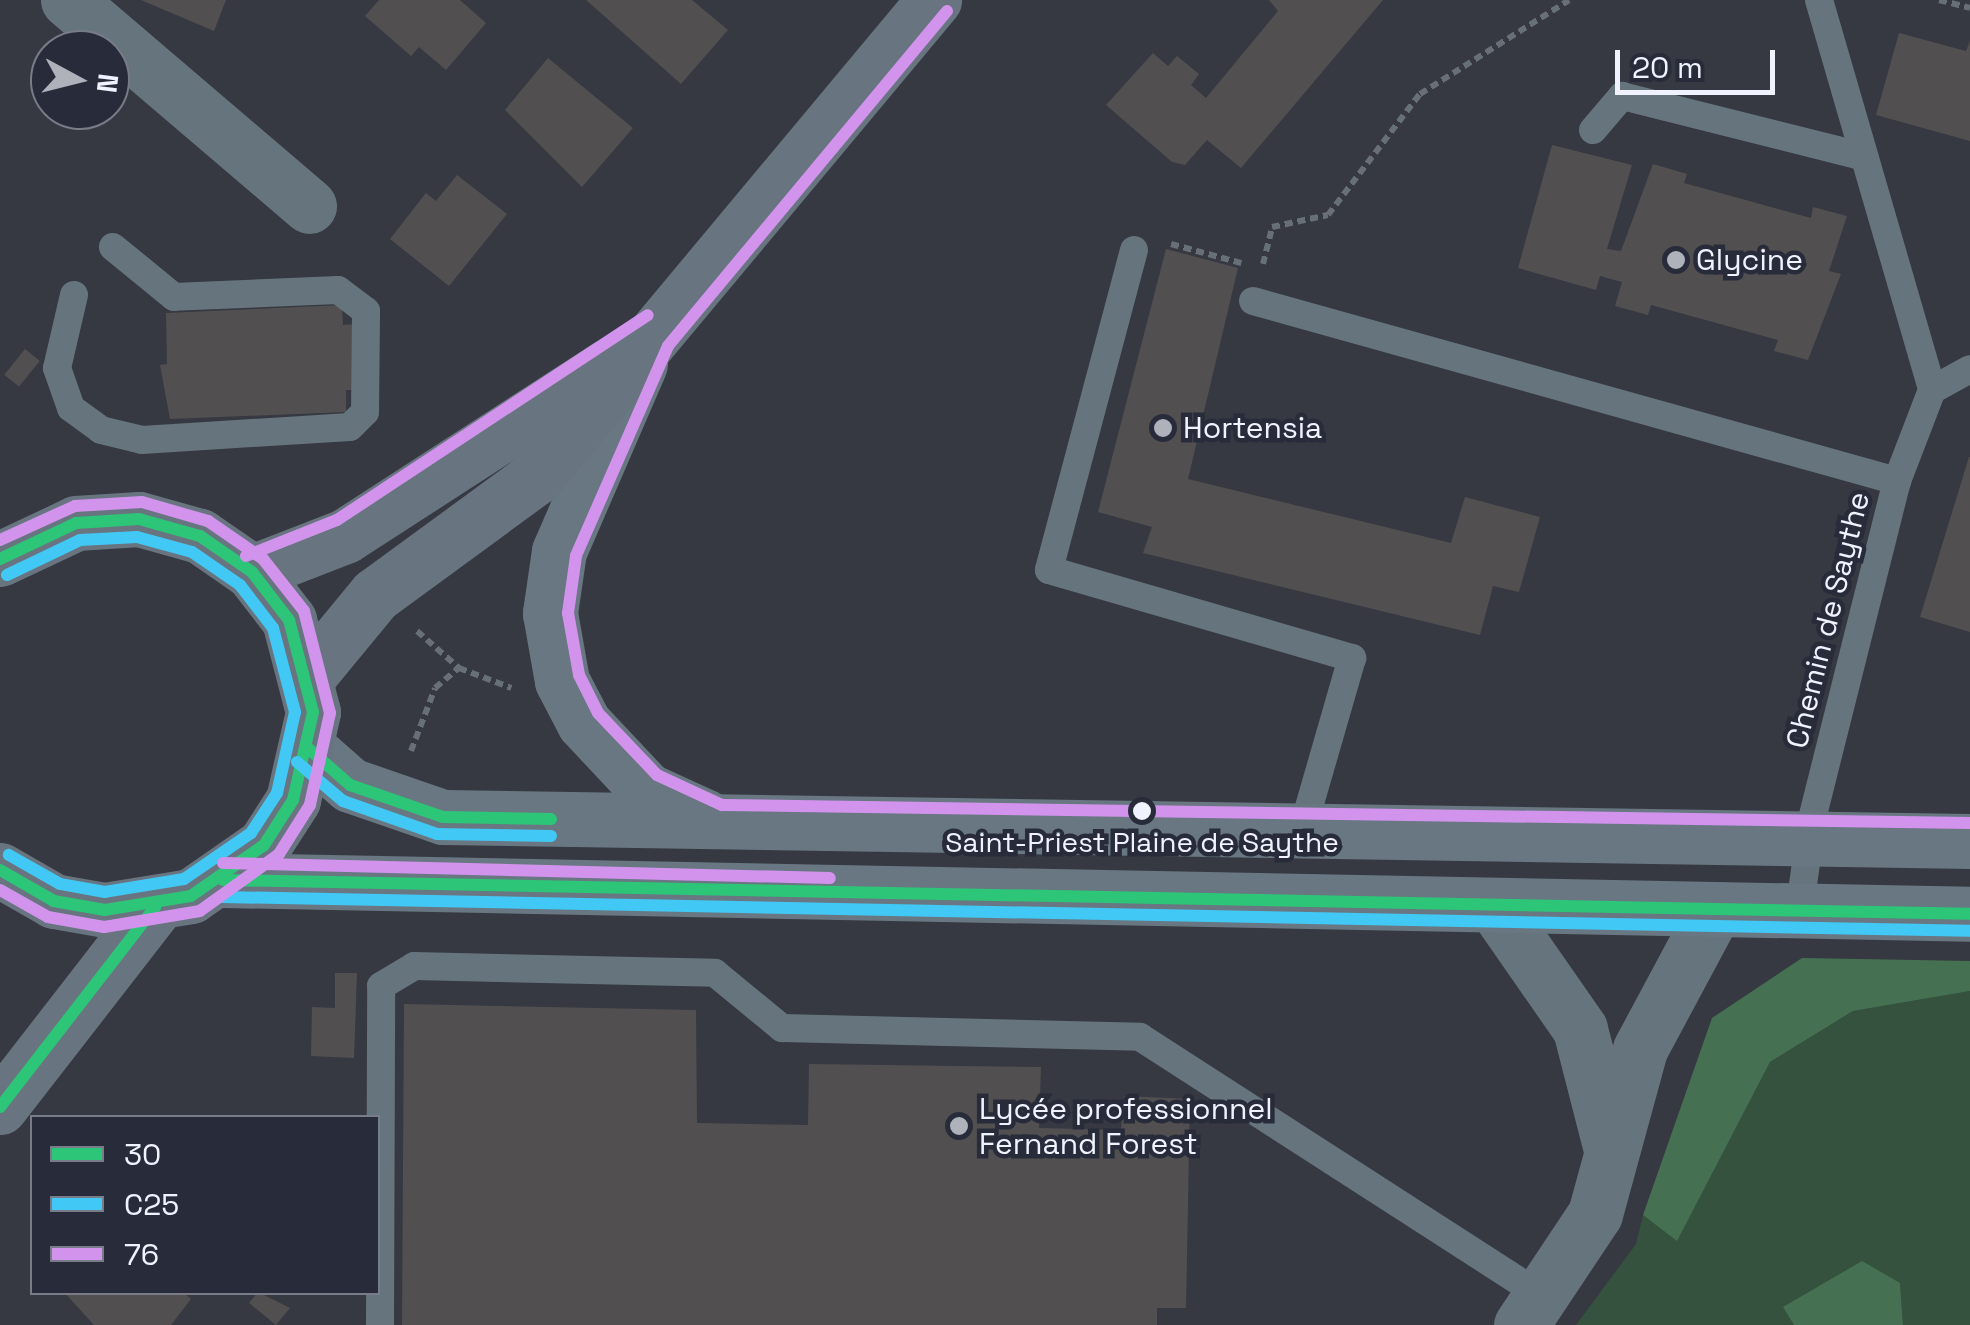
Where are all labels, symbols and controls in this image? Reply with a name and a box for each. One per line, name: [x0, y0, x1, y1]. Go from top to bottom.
north arrow: [30, 30, 130, 130]
scale bar: [1620, 30, 1780, 92]
text: 20 m: [1632, 48, 1703, 87]
text: N: [89, 72, 127, 95]
place label: Glycine: [1696, 242, 1803, 278]
marker: Glycine: [1665, 249, 1687, 271]
place label: Hortensia: [1183, 410, 1322, 446]
marker: Hortensia: [1152, 417, 1174, 439]
street label: Chemin de Saythe: [1779, 488, 1877, 752]
marker: Saint-Priest Plaine de Saythe: [1132, 801, 1152, 821]
place label: Saint-Priest Plaine de Saythe: [945, 825, 1339, 859]
place label: Lycée professionnel Fernand Forest: [979, 1091, 1273, 1162]
legend: [30, 1115, 380, 1295]
marker: Lycée professionnel Fernand Forest: [948, 1115, 970, 1137]
text: 30: [124, 1135, 161, 1174]
text: C25: [124, 1185, 179, 1224]
text: 76: [124, 1235, 159, 1274]

